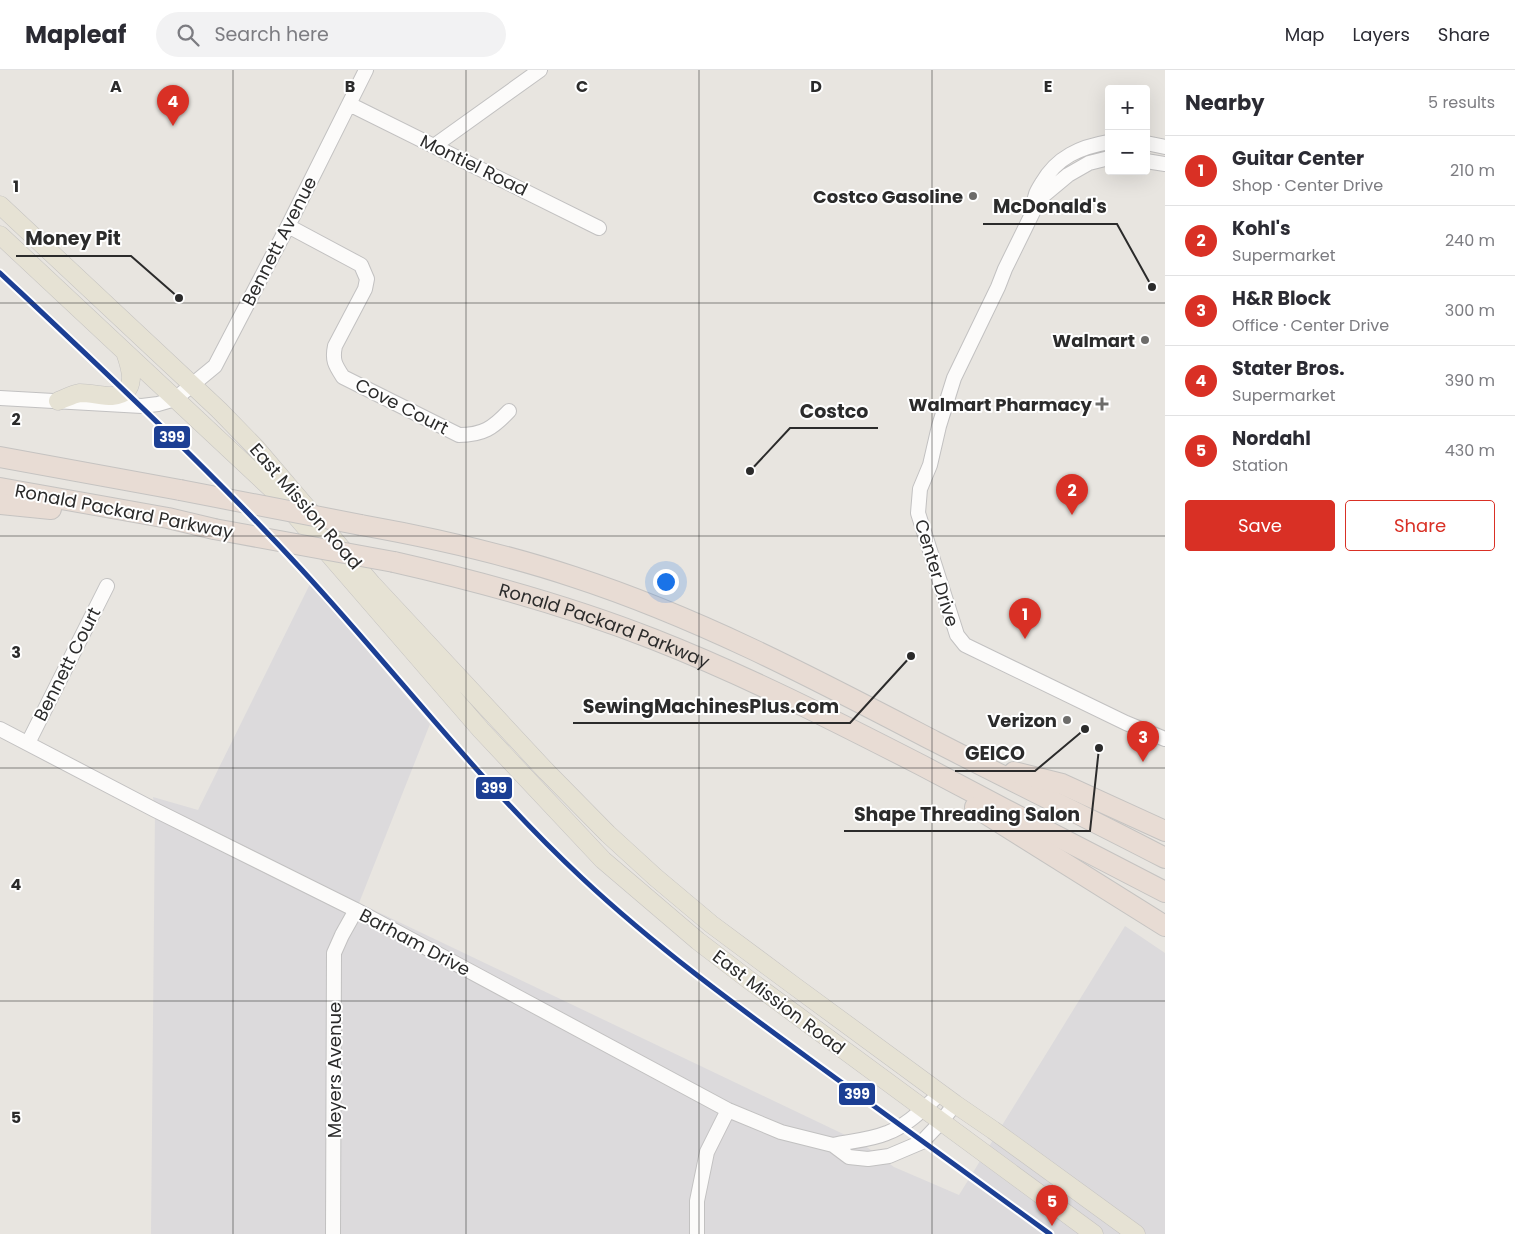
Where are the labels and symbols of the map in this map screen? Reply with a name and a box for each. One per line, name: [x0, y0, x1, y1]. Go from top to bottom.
text: A: [110, 75, 122, 98]
text: B: [345, 75, 355, 98]
text: C: [576, 75, 588, 98]
text: D: [810, 75, 822, 98]
text: E: [1044, 75, 1052, 98]
pin: 4: [157, 85, 189, 126]
street label: Montiel Road: [416, 128, 532, 202]
street label: Bennett Avenue: [236, 172, 322, 310]
text: 1: [13, 175, 19, 198]
place label: Costco Gasoline: [813, 184, 963, 209]
marker: Costco Gasoline: [967, 190, 979, 202]
callout: McDonald's: [983, 190, 1117, 224]
text: McDonald's: [993, 193, 1107, 220]
callout: Money Pit: [16, 222, 131, 256]
text: Money Pit: [25, 225, 121, 252]
place label: Walmart: [1052, 328, 1135, 353]
marker: Walmart: [1139, 334, 1151, 346]
street label: Cove Court: [351, 372, 453, 440]
place label: Walmart Pharmacy: [909, 392, 1093, 417]
callout: Costco: [790, 394, 878, 428]
text: Costco: [800, 398, 868, 425]
marker: Walmart Pharmacy: [1096, 398, 1108, 410]
text: 2: [11, 408, 21, 431]
line badge: 399: [153, 425, 191, 449]
text: 399: [159, 427, 185, 447]
street label: East Mission Road: [244, 437, 368, 575]
pin: 2: [1056, 474, 1088, 515]
street label: Ronald Packard Parkway: [13, 478, 235, 544]
street label: Center Drive: [909, 516, 965, 630]
your location: [653, 569, 679, 595]
street label: Ronald Packard Parkway: [496, 576, 714, 674]
pin: 1: [1009, 598, 1041, 639]
street label: Bennett Court: [28, 603, 106, 725]
text: 3: [11, 641, 21, 664]
callout: SewingMachinesPlus.com: [573, 689, 850, 723]
text: SewingMachinesPlus.com: [583, 693, 839, 720]
place label: Verizon: [987, 708, 1057, 733]
marker: Verizon: [1061, 714, 1073, 726]
pin: 3: [1127, 721, 1159, 762]
callout: GEICO: [955, 737, 1035, 771]
text: GEICO: [965, 740, 1025, 767]
line badge: 399: [475, 776, 513, 800]
text: 399: [481, 778, 507, 798]
callout: Shape Threading Salon: [844, 797, 1090, 831]
text: Shape Threading Salon: [854, 801, 1080, 828]
text: 4: [11, 873, 22, 896]
street label: Barham Drive: [355, 902, 475, 982]
street label: East Mission Road: [708, 944, 850, 1060]
street label: Meyers Avenue: [322, 1002, 347, 1138]
line badge: 399: [838, 1082, 876, 1106]
text: 399: [844, 1084, 870, 1104]
text: 5: [11, 1106, 21, 1129]
pin: 5: [1036, 1185, 1068, 1226]

